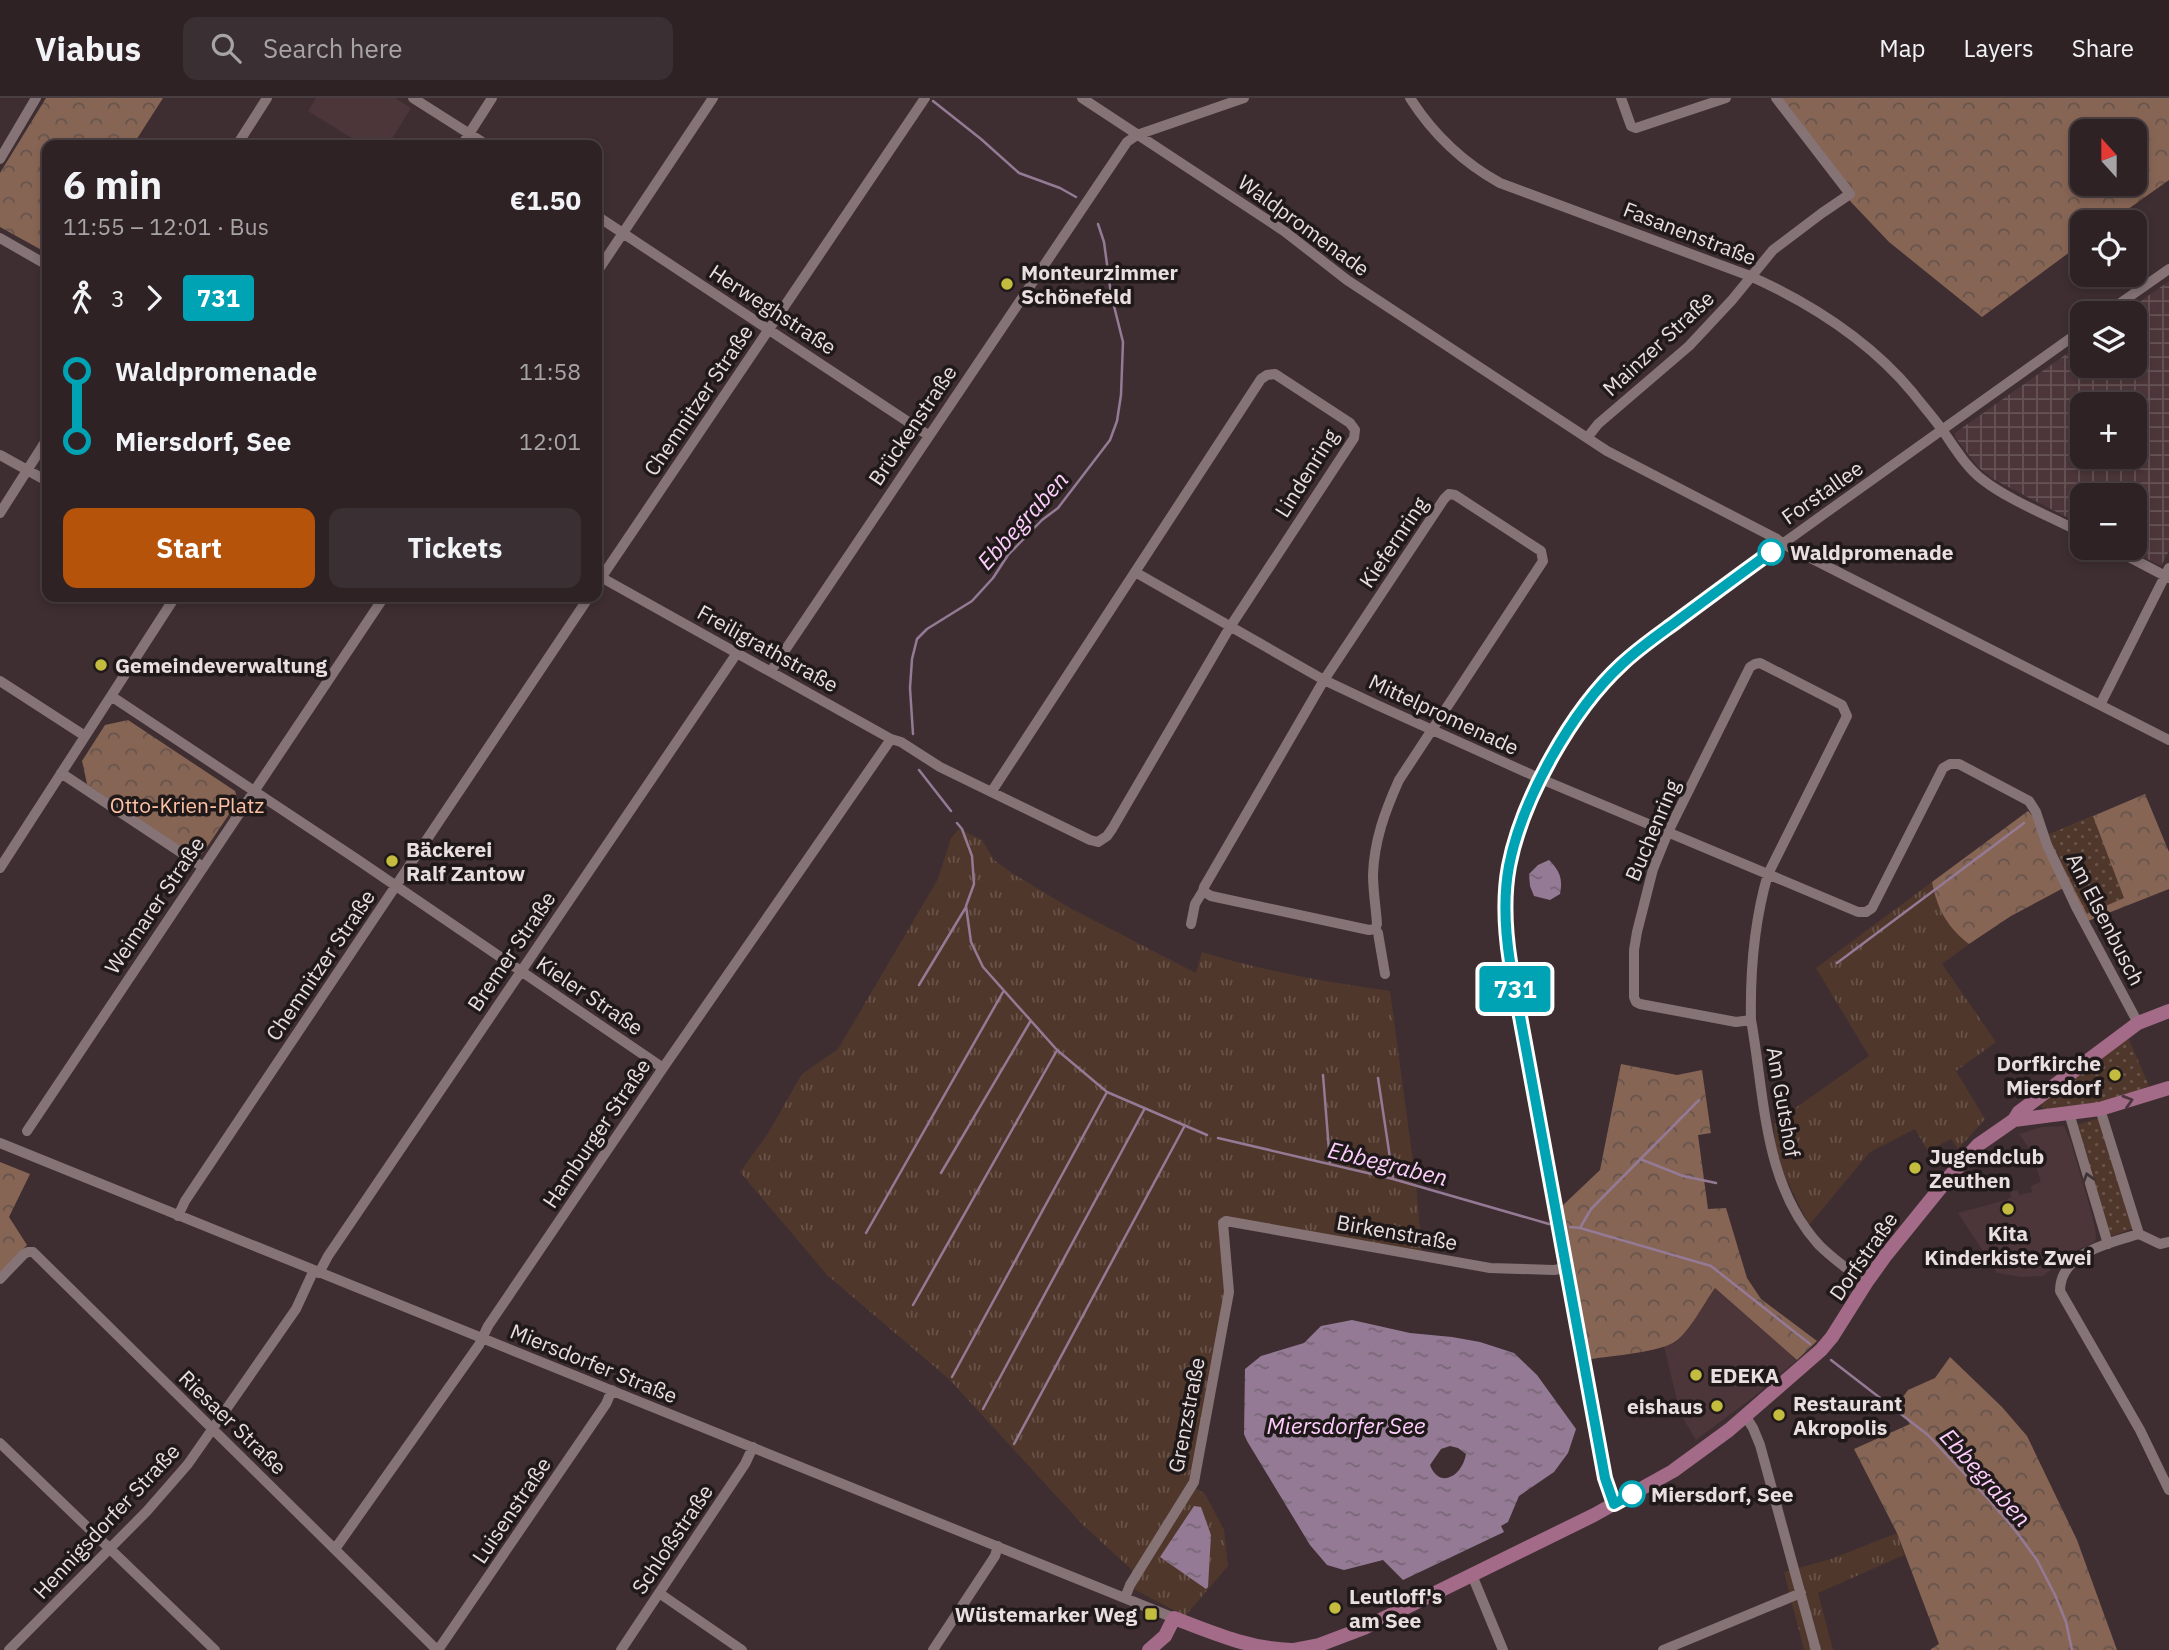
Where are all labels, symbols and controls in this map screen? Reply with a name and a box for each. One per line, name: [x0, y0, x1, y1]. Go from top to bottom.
search box: [183, 17, 673, 80]
text: Viabus: [35, 27, 141, 70]
icon: search: [207, 29, 245, 67]
text: Search here: [263, 31, 402, 65]
text: Map: [1879, 32, 1926, 64]
text: Layers: [1964, 32, 2034, 64]
text: Share: [2072, 32, 2134, 64]
north arrow: [2070, 119, 2147, 196]
map controls: [2070, 119, 2147, 560]
text: 6 min: [63, 160, 162, 209]
street label: Waldpromenade: [1233, 168, 1375, 282]
text: €1.50: [510, 183, 581, 217]
street label: Fasanenstraße: [1620, 195, 1760, 271]
button: locate: [2070, 210, 2147, 287]
text: 11:55 – 12:01 · Bus: [63, 211, 269, 241]
street label: Herweghstraße: [704, 257, 842, 361]
place label: Monteurzimmer Schönefeld: [1021, 258, 1179, 310]
marker: Monteurzimmer Schönefeld: [999, 276, 1015, 292]
icon: walk: [63, 279, 101, 317]
icon: forward: [135, 279, 173, 317]
text: 731: [197, 282, 240, 314]
text: 3: [111, 283, 125, 313]
street label: Mainzer Straße: [1596, 284, 1720, 402]
button: layers: [2070, 301, 2147, 378]
street label: Chemnitzer Straße: [637, 319, 759, 481]
text: Waldpromenade: [115, 354, 317, 388]
text: 11:58: [519, 356, 581, 386]
street label: Brückenstraße: [861, 359, 963, 491]
button: +: [2070, 392, 2147, 469]
street label: Lindenring: [1268, 423, 1344, 523]
text: Miersdorf, See: [115, 424, 291, 458]
text: 12:01: [519, 426, 581, 456]
street label: Forstallee: [1776, 454, 1868, 530]
water label: Ebbegraben: [970, 465, 1074, 575]
button: −: [2070, 483, 2147, 560]
street label: Kiefernring: [1352, 491, 1434, 593]
button: Start: [63, 508, 315, 588]
button: Tickets: [329, 508, 581, 588]
place label: Waldpromenade: [1790, 538, 1954, 566]
marker: Waldpromenade: [1758, 539, 1784, 565]
street label: Freiligrathstraße: [692, 598, 844, 698]
place label: Gemeindeverwaltung: [115, 651, 328, 679]
marker: Gemeindeverwaltung: [93, 657, 109, 673]
street label: Mittelpromenade: [1365, 667, 1523, 761]
street label: Buchenring: [1618, 775, 1686, 885]
park label: Otto-Krien-Platz: [110, 791, 264, 819]
street label: Weimarer Straße: [98, 831, 210, 979]
place label: Bäckerei Ralf Zantow: [406, 835, 526, 887]
street label: Am Elsenbusch: [2061, 848, 2151, 990]
marker: Bäckerei Ralf Zantow: [384, 853, 400, 869]
street label: Chemnitzer Straße: [259, 884, 381, 1046]
street label: Bremer Straße: [461, 886, 561, 1016]
street label: Kieler Straße: [531, 949, 649, 1041]
line badge: 731: [1475, 966, 1555, 1012]
text: 731: [1493, 973, 1537, 1005]
street label: Am Gutshof: [1761, 1045, 1807, 1159]
place label: Dorfkirche Miersdorf: [1997, 1049, 2101, 1101]
street label: Hamburger Straße: [536, 1053, 656, 1213]
marker: Dorfkirche Miersdorf: [2107, 1067, 2123, 1083]
one-way arrow: [2122, 1095, 2134, 1110]
water label: Ebbegraben: [1325, 1134, 1451, 1192]
place label: Jugendclub Zeuthen: [1929, 1142, 2044, 1194]
marker: Jugendclub Zeuthen: [1907, 1160, 1923, 1176]
one-way arrow: [2082, 1173, 2096, 1185]
marker: Kita Kinderkiste Zwei: [2000, 1201, 2016, 1217]
street label: Dorfstraße: [1822, 1206, 1904, 1306]
street label: Birkenstraße: [1334, 1208, 1460, 1256]
place label: Kita Kinderkiste Zwei: [1924, 1219, 2092, 1271]
street label: Miersdorfer Straße: [506, 1317, 682, 1409]
street label: Grenzstraße: [1161, 1355, 1211, 1475]
place label: EDEKA: [1710, 1361, 1779, 1389]
street label: Riesaer Straße: [173, 1364, 293, 1480]
marker: EDEKA: [1688, 1367, 1704, 1383]
place label: Restaurant Akropolis: [1793, 1389, 1902, 1441]
place label: eishaus: [1627, 1392, 1703, 1420]
marker: eishaus: [1709, 1398, 1725, 1414]
marker: Restaurant Akropolis: [1771, 1407, 1787, 1423]
water label: Miersdorfer See: [1267, 1410, 1426, 1440]
water label: Ebbegraben: [1934, 1422, 2038, 1532]
street label: Hennigsdorfer Straße: [27, 1437, 185, 1605]
street label: Luisenstraße: [465, 1451, 557, 1569]
street label: Schloßstraße: [625, 1479, 719, 1599]
place label: Miersdorf, See: [1651, 1480, 1794, 1508]
marker: Miersdorf, See: [1619, 1481, 1645, 1507]
place label: Leutloff's am See: [1349, 1582, 1442, 1634]
place label: Wüstemarker Weg: [955, 1600, 1137, 1628]
marker: Leutloff's am See: [1327, 1600, 1343, 1616]
marker: Wüstemarker Weg: [1143, 1606, 1159, 1622]

